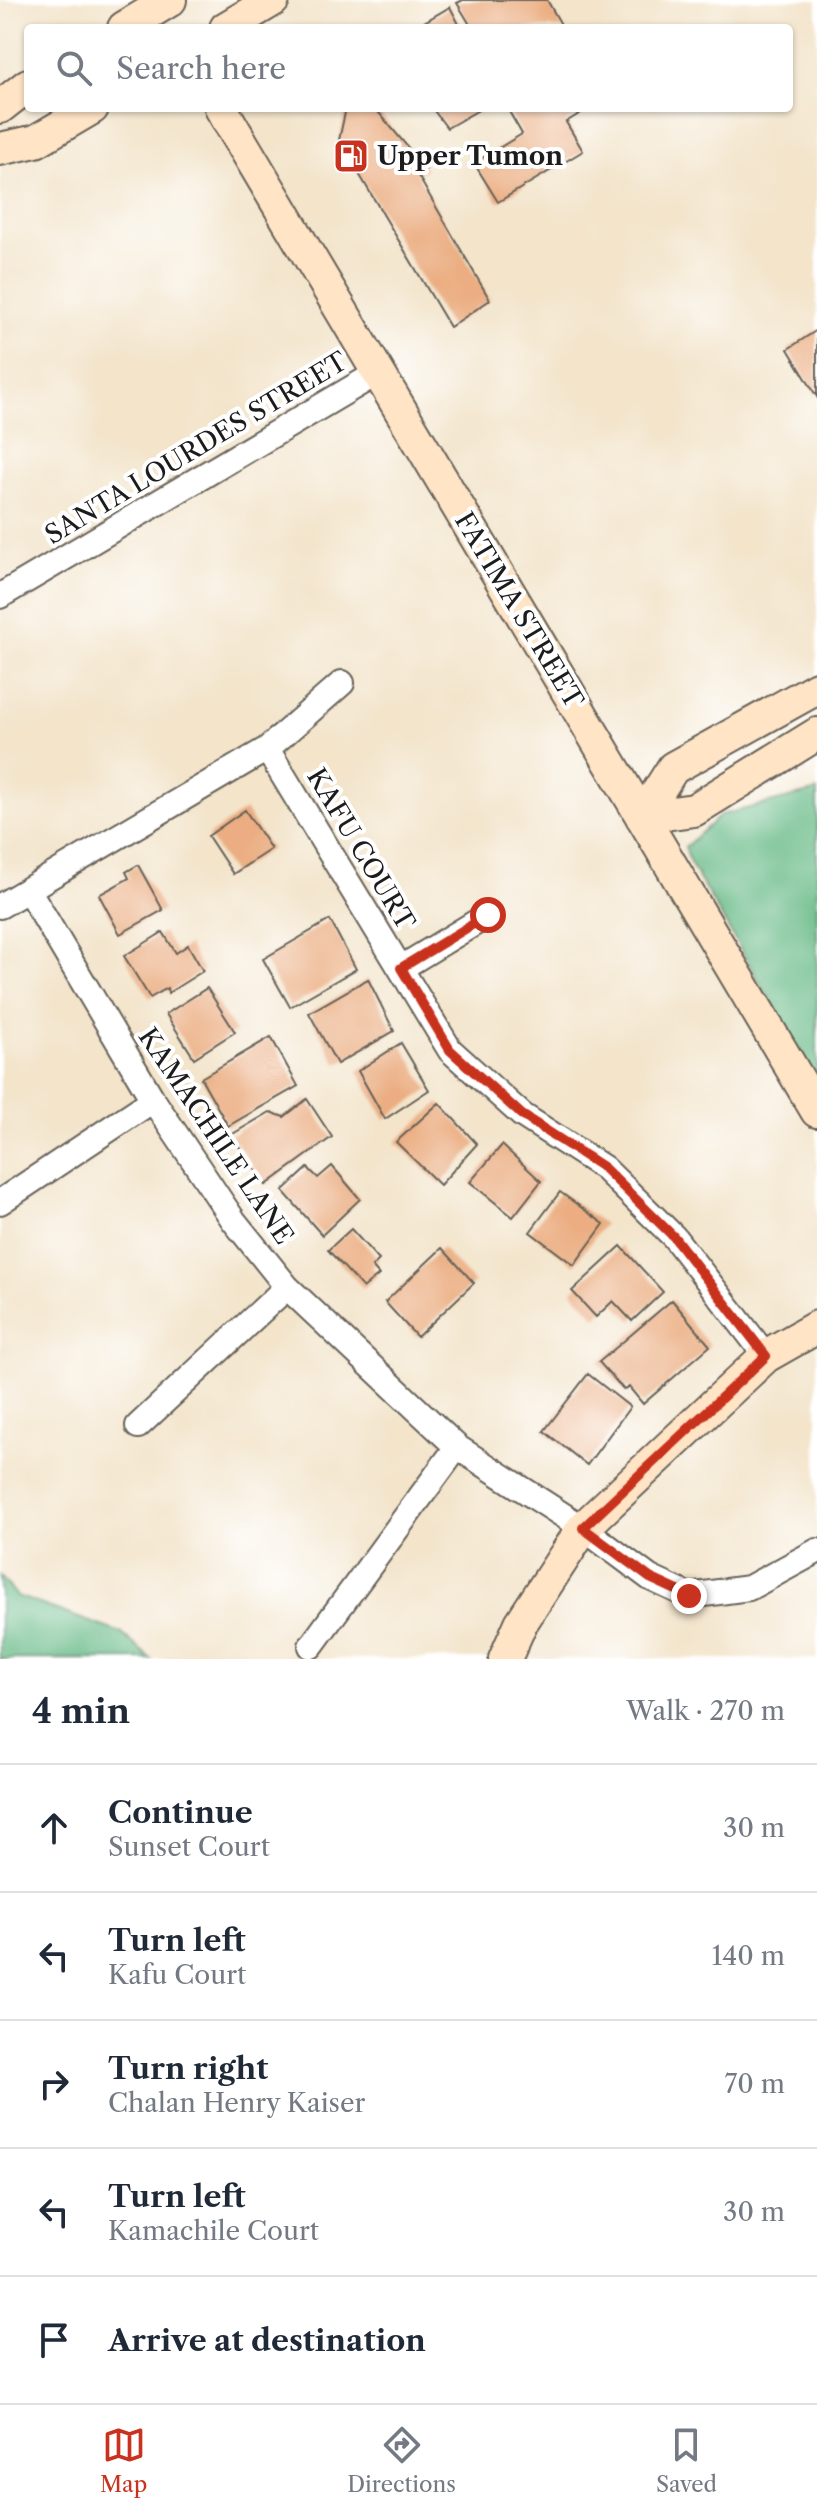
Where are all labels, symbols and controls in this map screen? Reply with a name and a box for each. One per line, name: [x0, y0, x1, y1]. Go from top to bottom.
search box: [24, 24, 793, 112]
icon: search: [52, 46, 96, 90]
text: Search here: [116, 50, 286, 87]
fuel station icon: Upper Tumon: [332, 137, 370, 175]
place label: Upper Tumon: [377, 140, 563, 172]
street label: SANTA LOURDES STREET: [39, 345, 353, 551]
street label: FATIMA STREET: [448, 506, 590, 714]
street label: KAFU COURT: [300, 762, 422, 936]
route start: [470, 897, 506, 933]
street label: KAMACHILE LANE: [132, 1022, 300, 1250]
route end: [671, 1578, 707, 1614]
text: 4 min: [32, 1690, 130, 1732]
text: Walk · 270 m: [626, 1695, 785, 1727]
text: Continue: [108, 1794, 253, 1831]
icon: ahead: [32, 1806, 76, 1850]
text: 30 m: [723, 1812, 785, 1844]
text: Sunset Court: [108, 1831, 270, 1863]
text: Turn left: [108, 1922, 245, 1959]
icon: left: [32, 1934, 76, 1978]
text: 140 m: [711, 1940, 785, 1972]
text: Kafu Court: [108, 1959, 246, 1991]
text: Turn right: [108, 2050, 268, 2087]
icon: right: [32, 2062, 76, 2106]
text: 70 m: [725, 2068, 785, 2100]
text: Chalan Henry Kaiser: [108, 2087, 365, 2119]
text: Turn left: [108, 2178, 245, 2215]
icon: left: [32, 2190, 76, 2234]
text: 30 m: [723, 2196, 785, 2228]
text: Kamachile Court: [108, 2215, 319, 2247]
icon: arrive: [32, 2318, 76, 2362]
text: Arrive at destination: [108, 2322, 426, 2359]
tab: Map: [100, 2423, 147, 2498]
tab: Directions: [347, 2423, 456, 2498]
tab: Saved: [656, 2423, 717, 2498]

